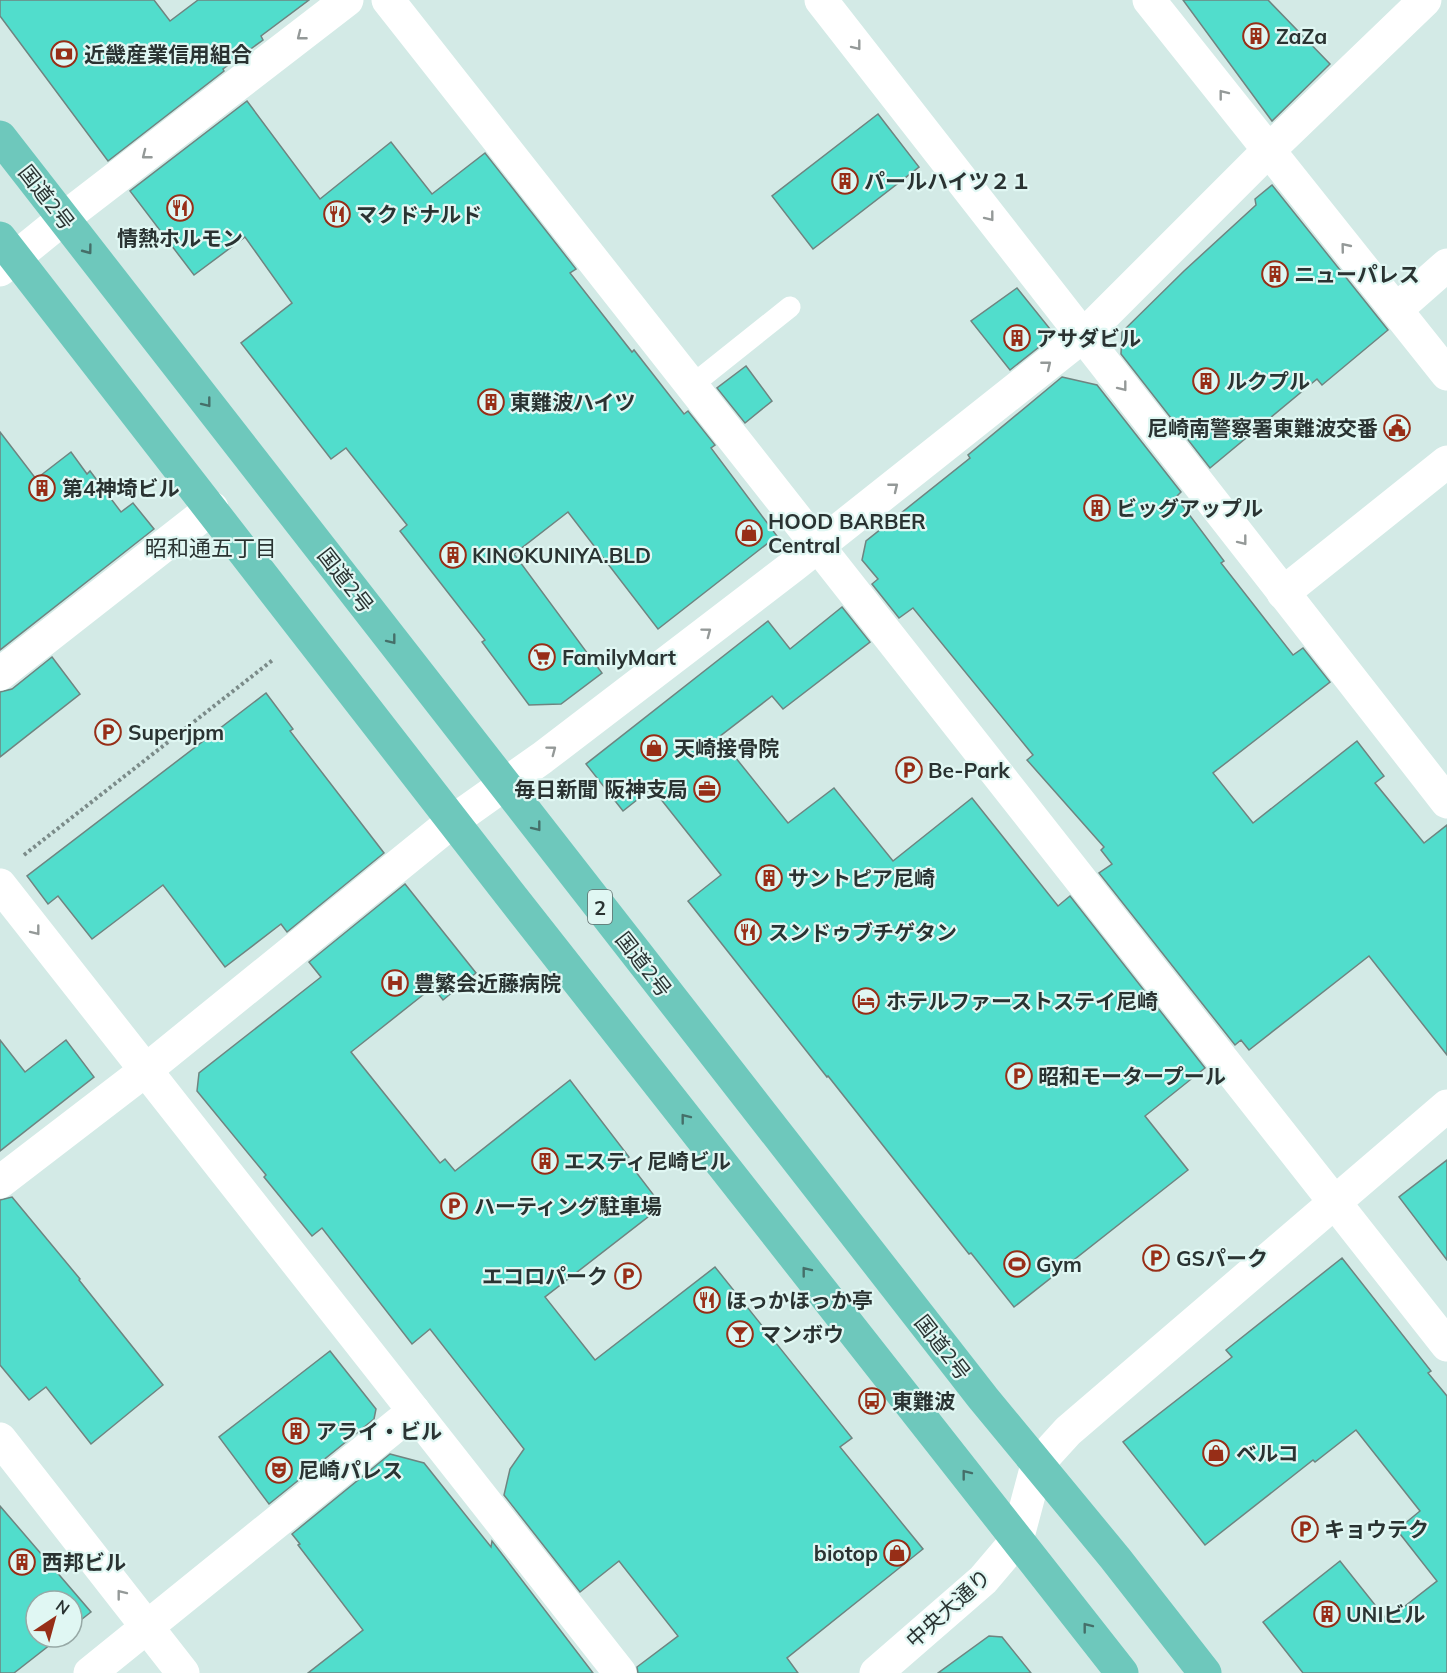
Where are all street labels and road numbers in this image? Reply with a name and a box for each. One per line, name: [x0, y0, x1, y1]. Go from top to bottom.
street label: 国道2号: [13, 159, 81, 235]
street label: 国道2号: [312, 542, 380, 618]
road number: 2: [588, 890, 612, 924]
street label: 国道2号: [610, 926, 678, 1002]
street label: 国道2号: [909, 1309, 977, 1385]
street label: 中央大通り: [900, 1563, 996, 1653]

